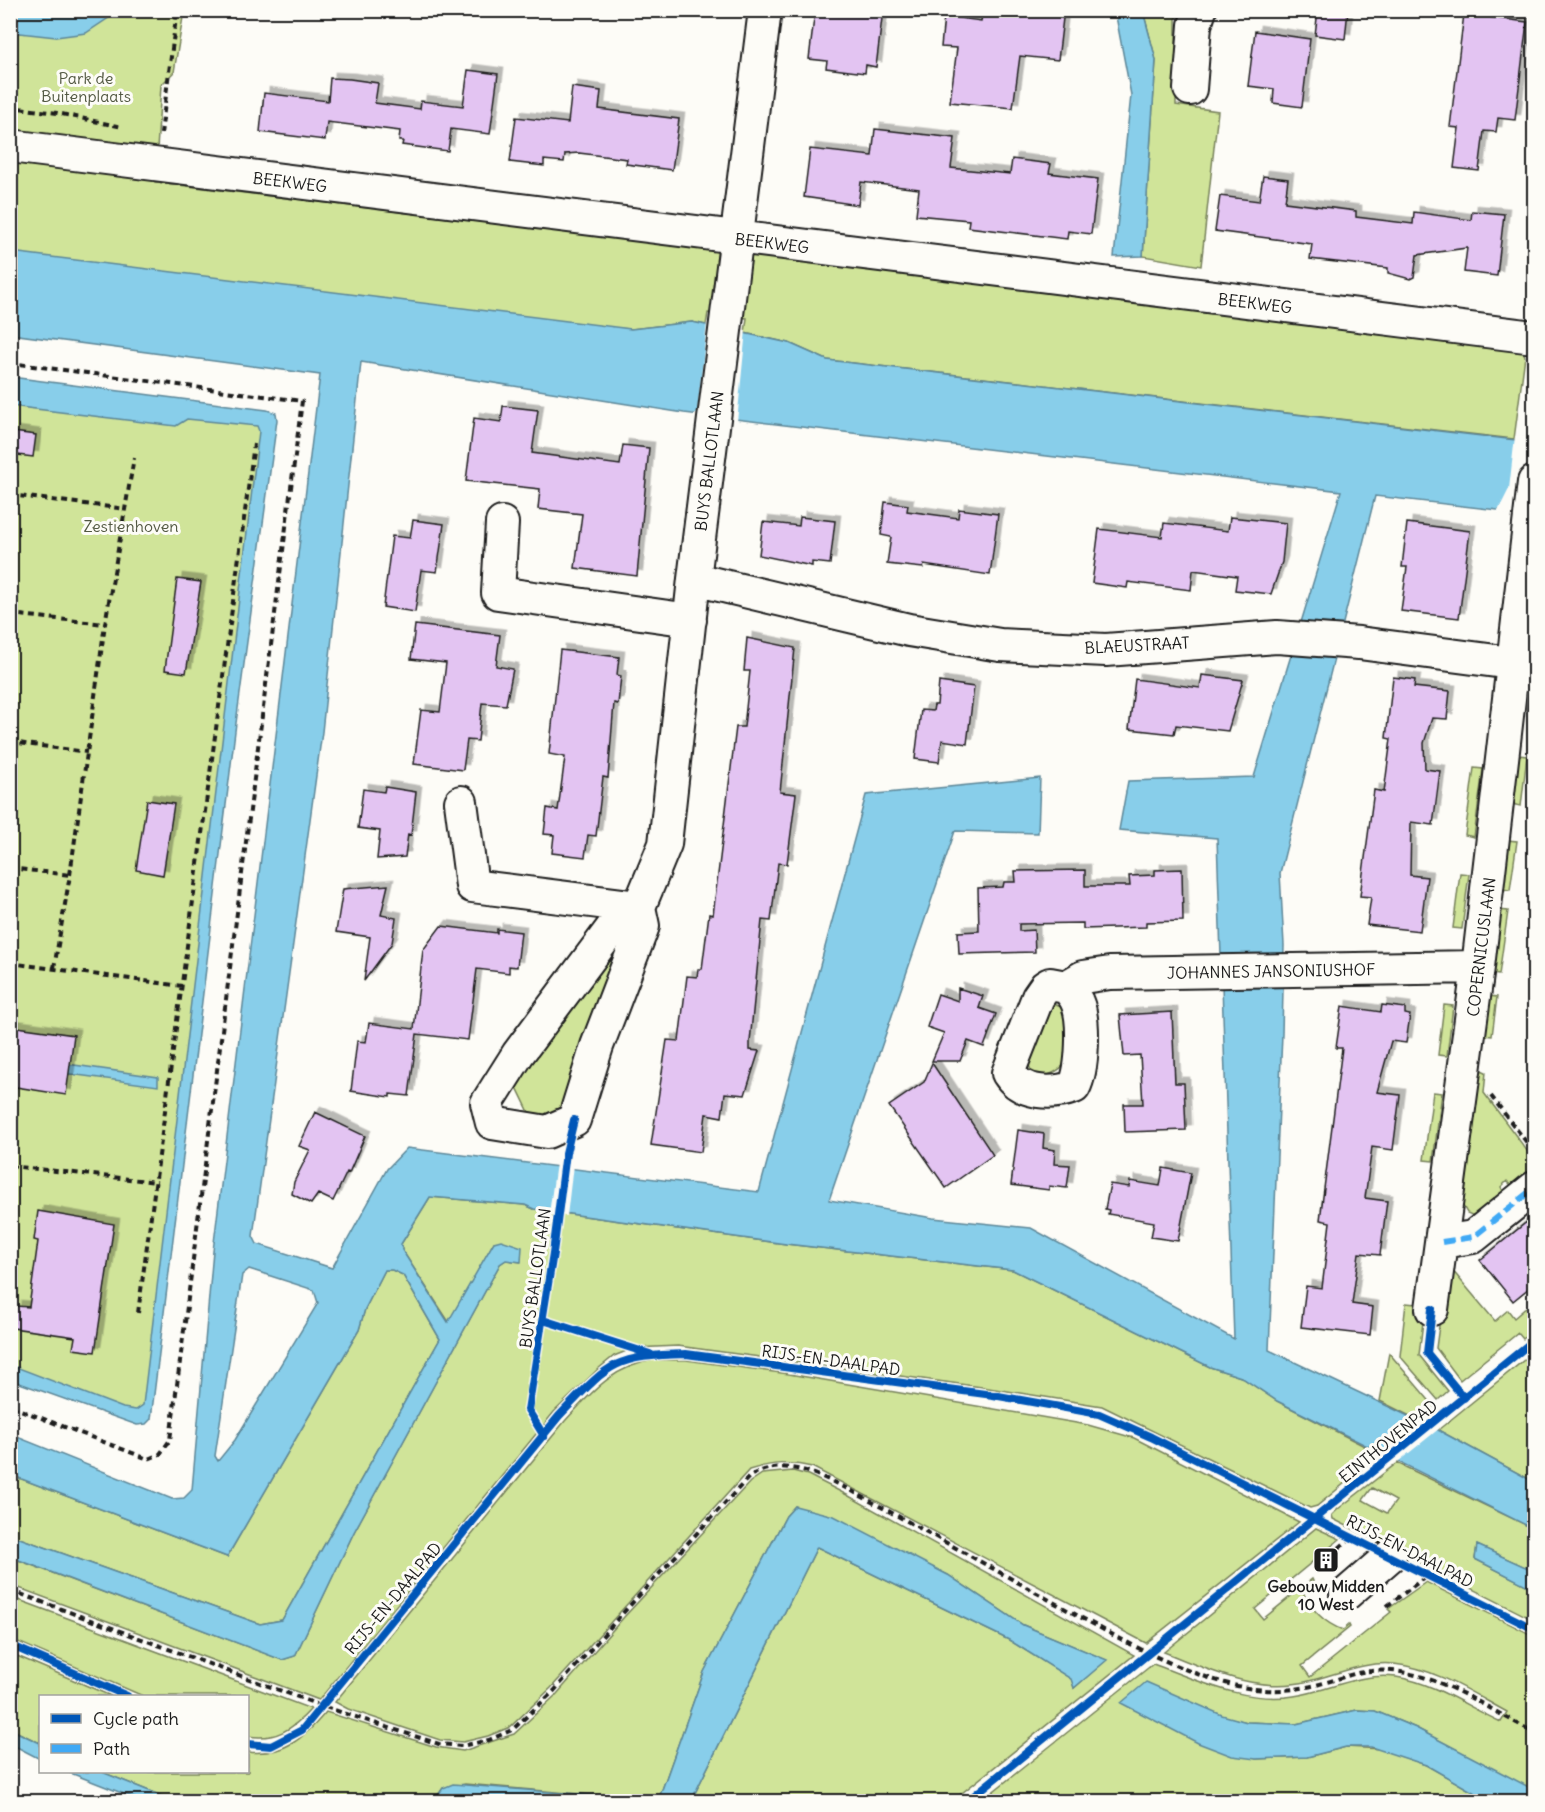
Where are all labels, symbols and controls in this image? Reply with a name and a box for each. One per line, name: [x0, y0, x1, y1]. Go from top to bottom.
park label: Park de Buitenplaats: [41, 68, 131, 106]
street label: BEEKWEG: [252, 168, 328, 196]
street label: BEEKWEG: [734, 229, 810, 257]
street label: BEEKWEG: [1217, 289, 1293, 317]
street label: BUYS BALLOTLAAN: [690, 390, 728, 532]
park label: Zestienhoven: [83, 516, 179, 536]
street label: BLAEUSTRAAT: [1084, 632, 1190, 658]
street label: COPERNICUSLAAN: [1463, 876, 1499, 1018]
street label: JOHANNES JANSONIUSHOF: [1167, 959, 1375, 983]
street label: BUYS BALLOTLAAN: [515, 1207, 555, 1349]
street label: RIJS-EN-DAALPAD: [760, 1340, 902, 1380]
street label: EINTHOVENPAD: [1335, 1395, 1441, 1487]
street label: RIJS-EN-DAALPAD: [1343, 1510, 1477, 1592]
street label: RIJS-EN-DAALPAD: [340, 1538, 446, 1658]
building icon: Gebouw Midden 10 West: [1311, 1545, 1341, 1575]
place label: Gebouw Midden 10 West: [1268, 1576, 1384, 1614]
legend: [39, 1695, 249, 1773]
text: Cycle path: [93, 1707, 179, 1730]
text: Path: [93, 1737, 130, 1760]

